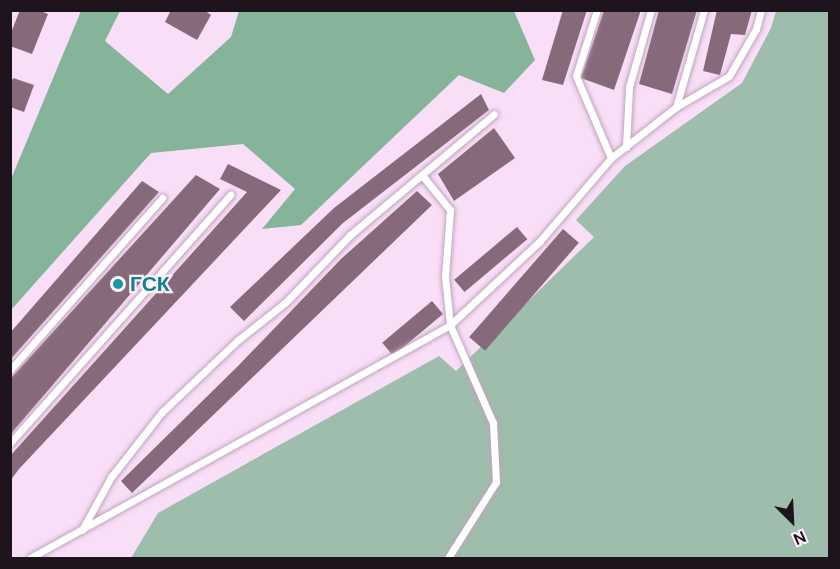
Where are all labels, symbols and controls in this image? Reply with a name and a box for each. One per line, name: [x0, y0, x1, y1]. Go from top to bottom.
place label: ГСК: [130, 271, 170, 297]
marker: ГСК: [111, 277, 125, 291]
north arrow: [762, 491, 822, 551]
text: N: [790, 526, 809, 550]

